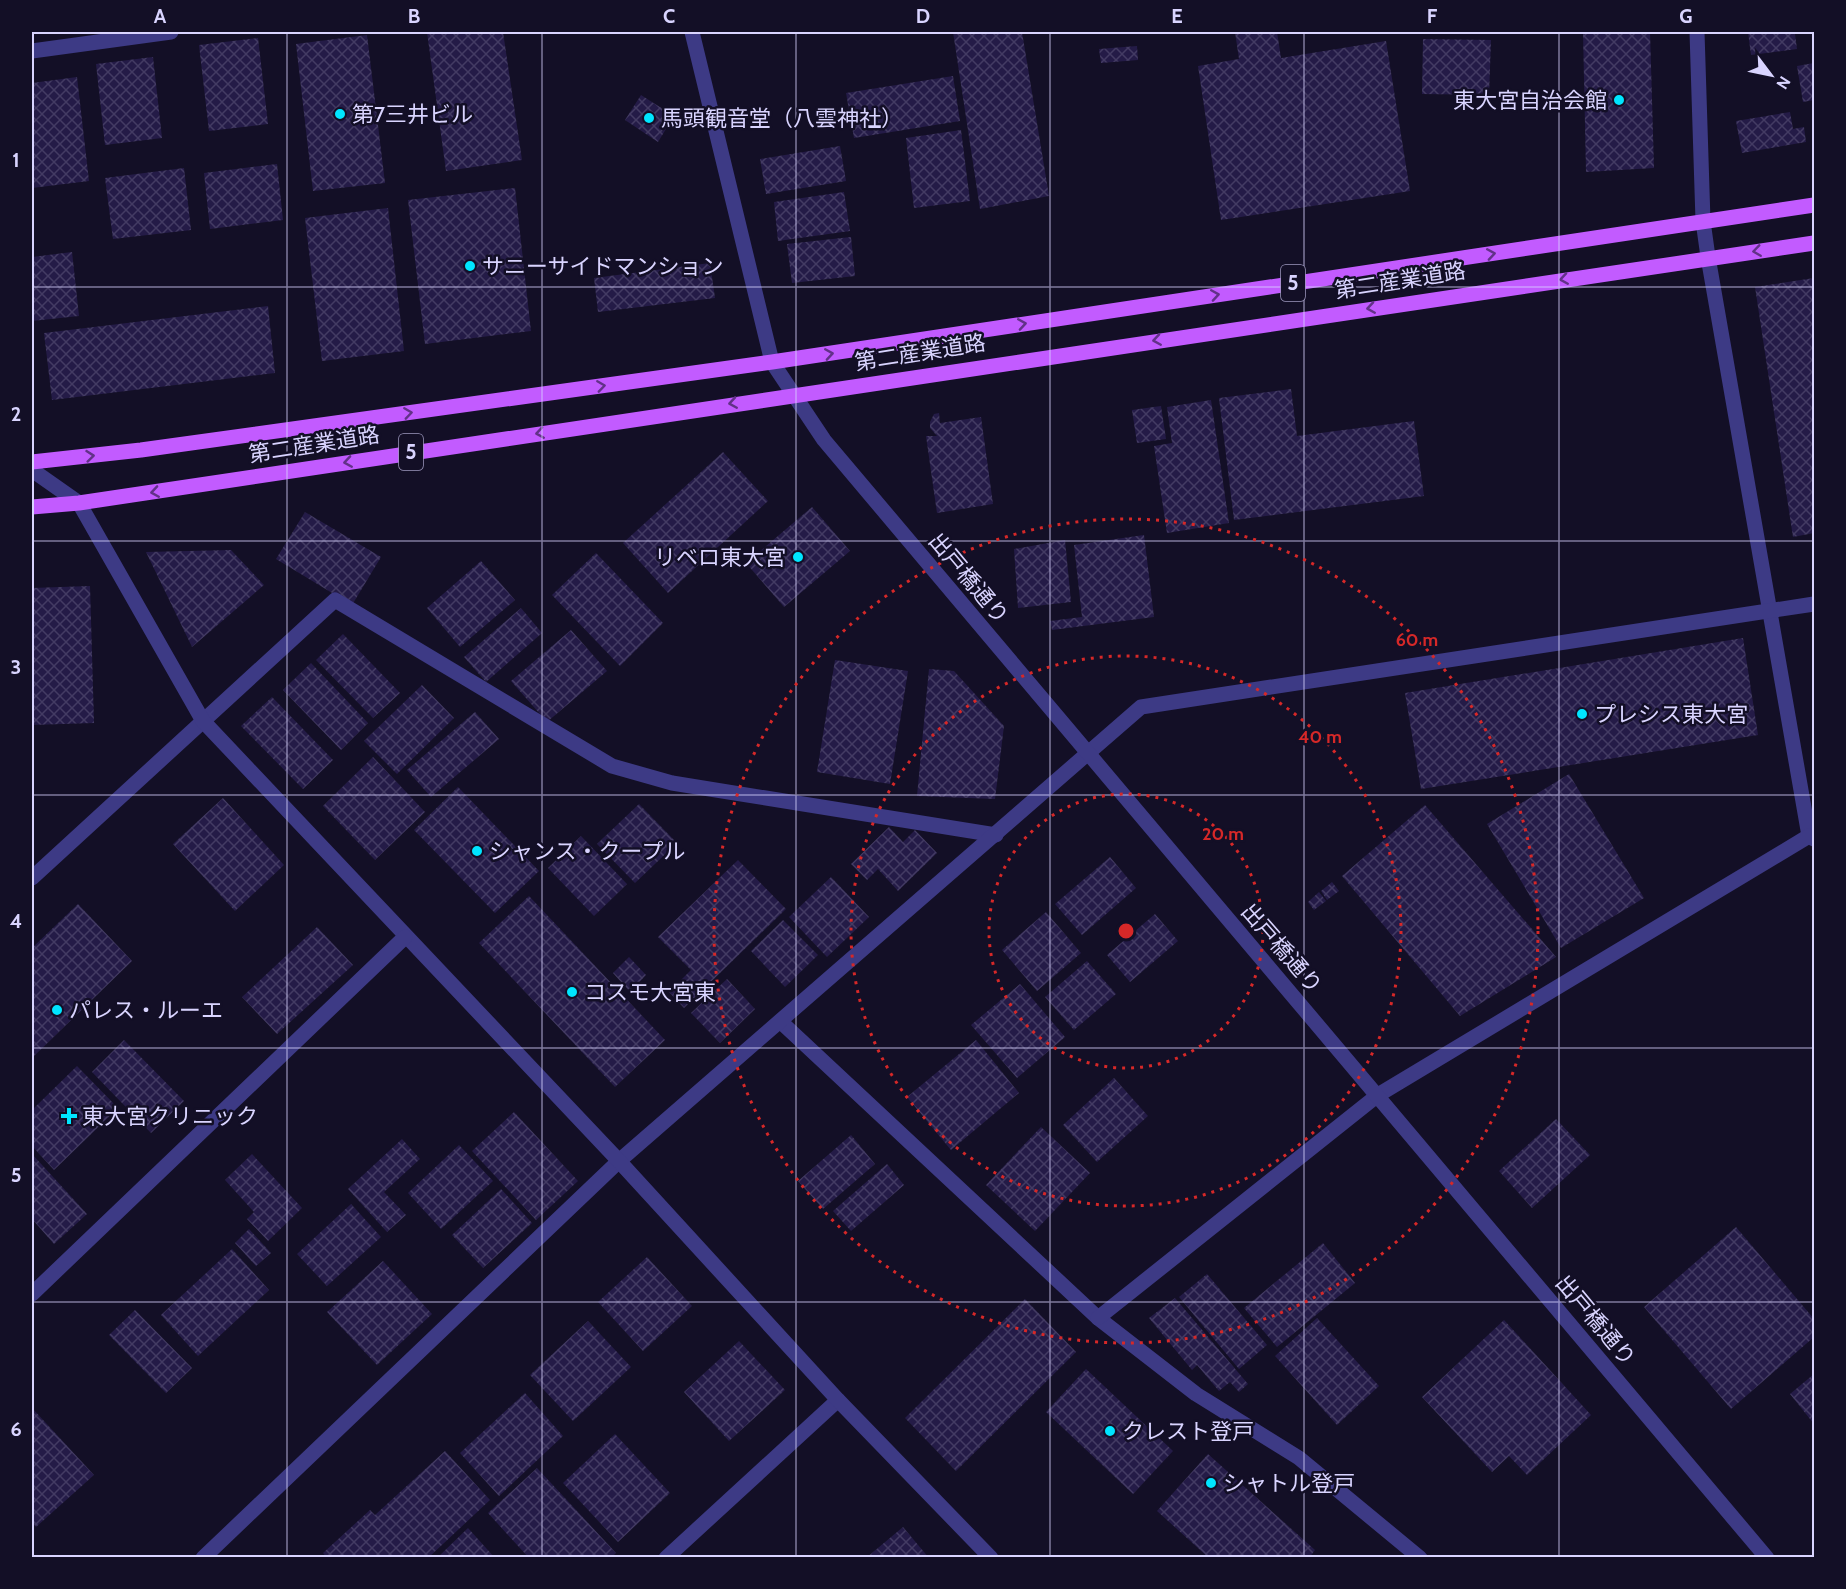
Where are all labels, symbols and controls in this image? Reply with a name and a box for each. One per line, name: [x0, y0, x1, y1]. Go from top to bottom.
text: A: [154, 4, 167, 28]
text: B: [408, 4, 420, 28]
text: C: [663, 4, 675, 28]
text: D: [916, 4, 930, 28]
text: E: [1171, 4, 1183, 28]
text: F: [1427, 4, 1438, 28]
text: G: [1679, 4, 1693, 28]
north arrow: [1741, 45, 1801, 105]
text: N: [1772, 73, 1794, 93]
place label: 東大宮自治会館: [1453, 87, 1607, 114]
marker: 東大宮自治会館: [1612, 93, 1626, 107]
place label: 第7三井ビル: [352, 101, 473, 128]
place label: 馬頭観音堂（八雲神社）: [661, 105, 903, 132]
marker: 第7三井ビル: [333, 107, 347, 121]
marker: 馬頭観音堂（八雲神社）: [642, 111, 656, 125]
text: 1: [12, 148, 20, 172]
one-way arrow: [1752, 244, 1761, 256]
one-way arrow: [1486, 248, 1495, 260]
place label: サニーサイドマンション: [482, 253, 724, 280]
street label: 第二産業道路: [1333, 257, 1467, 304]
marker: サニーサイドマンション: [463, 259, 477, 273]
road number: 5: [1281, 265, 1305, 301]
one-way arrow: [1559, 272, 1568, 284]
one-way arrow: [1210, 290, 1220, 302]
one-way arrow: [1366, 301, 1375, 313]
one-way arrow: [1018, 319, 1027, 331]
street label: 第二産業道路: [853, 329, 987, 376]
one-way arrow: [1152, 333, 1162, 345]
one-way arrow: [825, 348, 834, 360]
one-way arrow: [596, 381, 606, 393]
one-way arrow: [729, 397, 738, 409]
text: 2: [11, 402, 21, 426]
one-way arrow: [403, 408, 412, 420]
street label: 第二産業道路: [247, 421, 381, 468]
one-way arrow: [536, 426, 545, 438]
road number: 5: [399, 434, 423, 470]
one-way arrow: [85, 450, 94, 463]
one-way arrow: [343, 455, 353, 468]
one-way arrow: [150, 485, 160, 497]
street label: 出戸橋通り: [923, 528, 1014, 629]
place label: リベロ東大宮: [654, 544, 786, 571]
marker: リベロ東大宮: [791, 550, 805, 564]
text: 60 m: [1396, 629, 1438, 651]
text: 3: [11, 655, 21, 679]
place label: プレシス東大宮: [1594, 701, 1748, 728]
marker: プレシス東大宮: [1575, 707, 1589, 721]
text: 40 m: [1298, 726, 1342, 748]
text: 20 m: [1202, 823, 1244, 845]
place label: シャンス・クープル: [489, 838, 685, 865]
marker: シャンス・クープル: [470, 844, 484, 858]
street label: 出戸橋通り: [1235, 898, 1328, 999]
text: 4: [10, 909, 22, 933]
centre of rings: [1116, 921, 1136, 941]
place label: コスモ大宮東: [584, 979, 716, 1006]
marker: コスモ大宮東: [565, 985, 579, 999]
place label: パレス・ルーエ: [69, 997, 223, 1024]
marker: パレス・ルーエ: [50, 1003, 64, 1017]
place label: 東大宮クリニック: [82, 1103, 258, 1130]
marker: 東大宮クリニック: [60, 1107, 78, 1125]
text: 5: [11, 1163, 21, 1187]
street label: 出戸橋通り: [1550, 1270, 1641, 1371]
text: 6: [10, 1417, 22, 1441]
place label: クレスト登戸: [1122, 1418, 1254, 1445]
marker: クレスト登戸: [1103, 1424, 1117, 1438]
place label: シャトル登戸: [1223, 1470, 1355, 1497]
marker: シャトル登戸: [1204, 1476, 1218, 1490]

